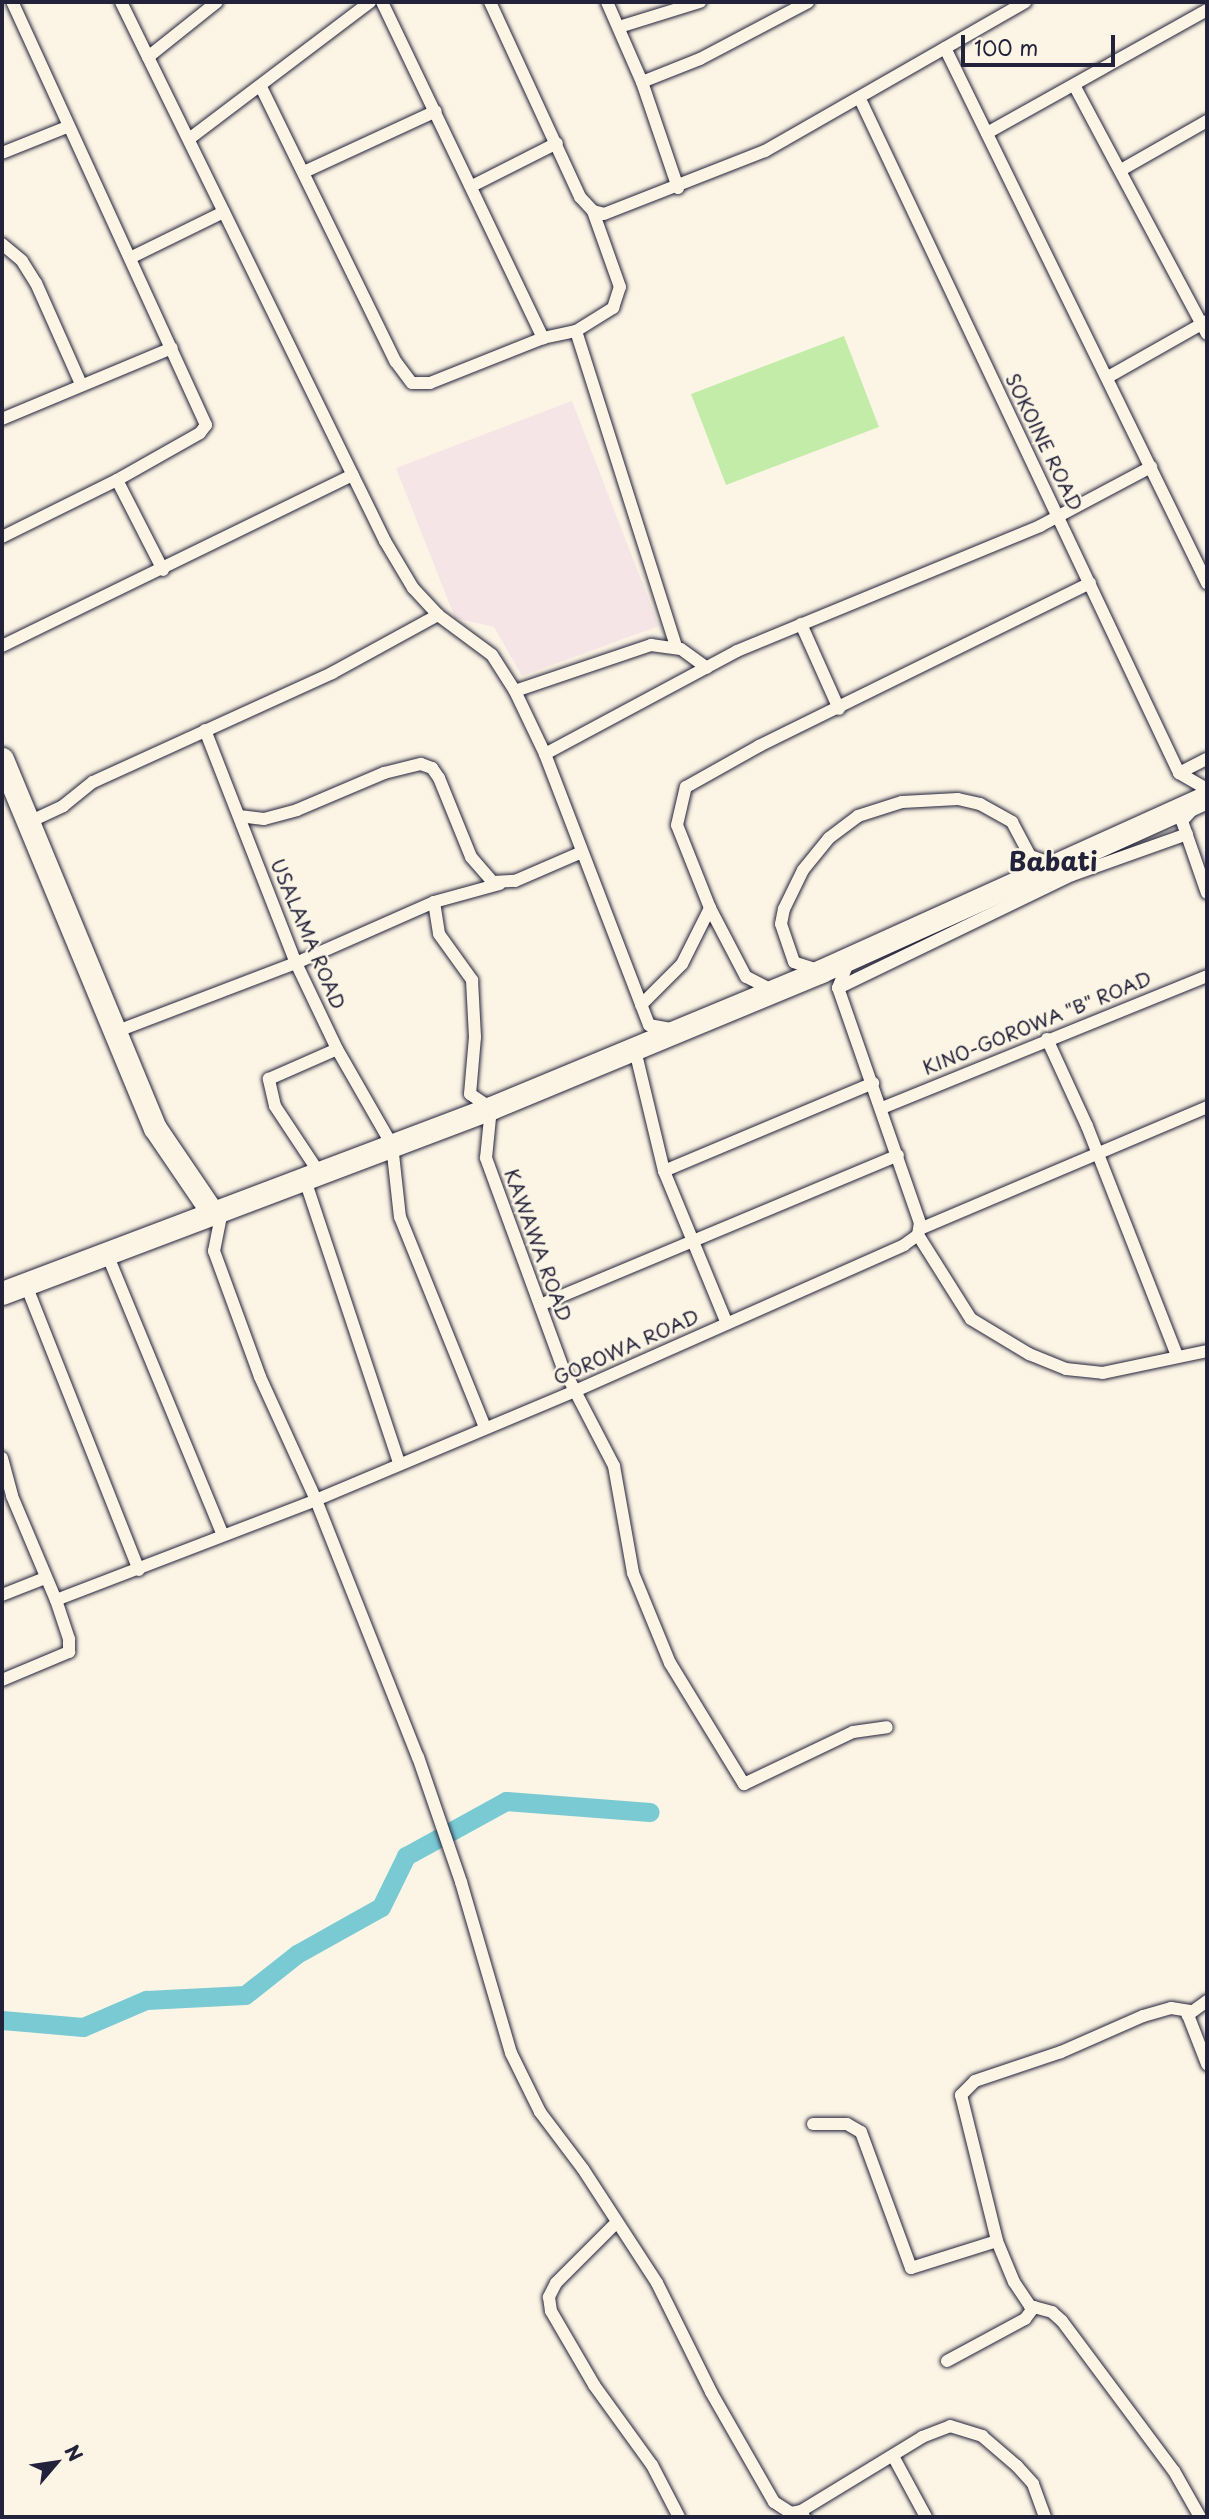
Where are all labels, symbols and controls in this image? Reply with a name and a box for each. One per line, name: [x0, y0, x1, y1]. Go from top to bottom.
scale bar: [964, 21, 1118, 65]
text: 100 m: [974, 31, 1038, 63]
street label: SOKOINE ROAD: [1001, 370, 1087, 514]
district label: Babati: [1009, 845, 1097, 877]
street label: USALAMA ROAD: [266, 855, 350, 1013]
street label: KINO-GOROWA "B" ROAD: [918, 966, 1156, 1080]
street label: KAWAWA ROAD: [500, 1167, 576, 1323]
street label: GOROWA ROAD: [551, 1305, 701, 1389]
north arrow: [21, 2428, 91, 2498]
text: N: [58, 2439, 90, 2466]

